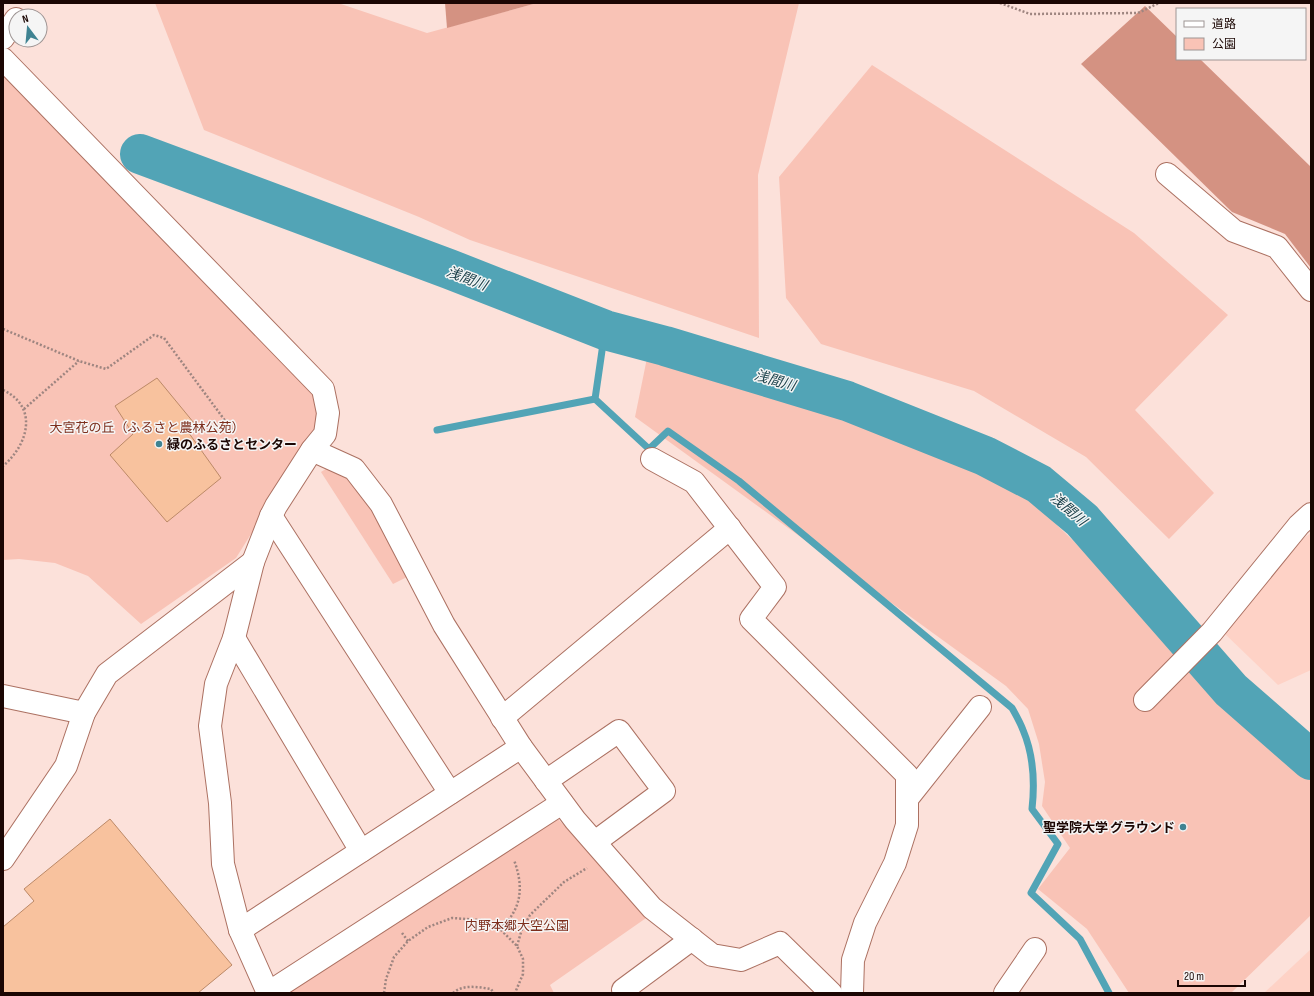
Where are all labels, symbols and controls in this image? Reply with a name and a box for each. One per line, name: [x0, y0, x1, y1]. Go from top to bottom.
north arrow: [8, 8, 48, 48]
legend: [1176, 8, 1306, 60]
text: N: [21, 12, 30, 26]
text: 道路: [1212, 17, 1236, 32]
text: 公園: [1212, 37, 1236, 52]
water label: 浅間川: [444, 263, 491, 295]
water label: 浅間川: [752, 367, 799, 395]
park label: 大宮花の丘（ふるさと農林公苑）: [49, 420, 245, 436]
place label: 緑のふるさとセンター: [166, 437, 297, 453]
marker: 緑のふるさとセンター: [154, 439, 164, 449]
water label: 浅間川: [1047, 489, 1092, 531]
place label: 聖学院大学 グラウンド: [1043, 820, 1175, 836]
marker: 聖学院大学 グラウンド: [1178, 822, 1188, 832]
park label: 内野本郷大空公園: [465, 918, 569, 934]
scale bar: [1178, 962, 1245, 988]
text: 20 m: [1184, 969, 1204, 984]

